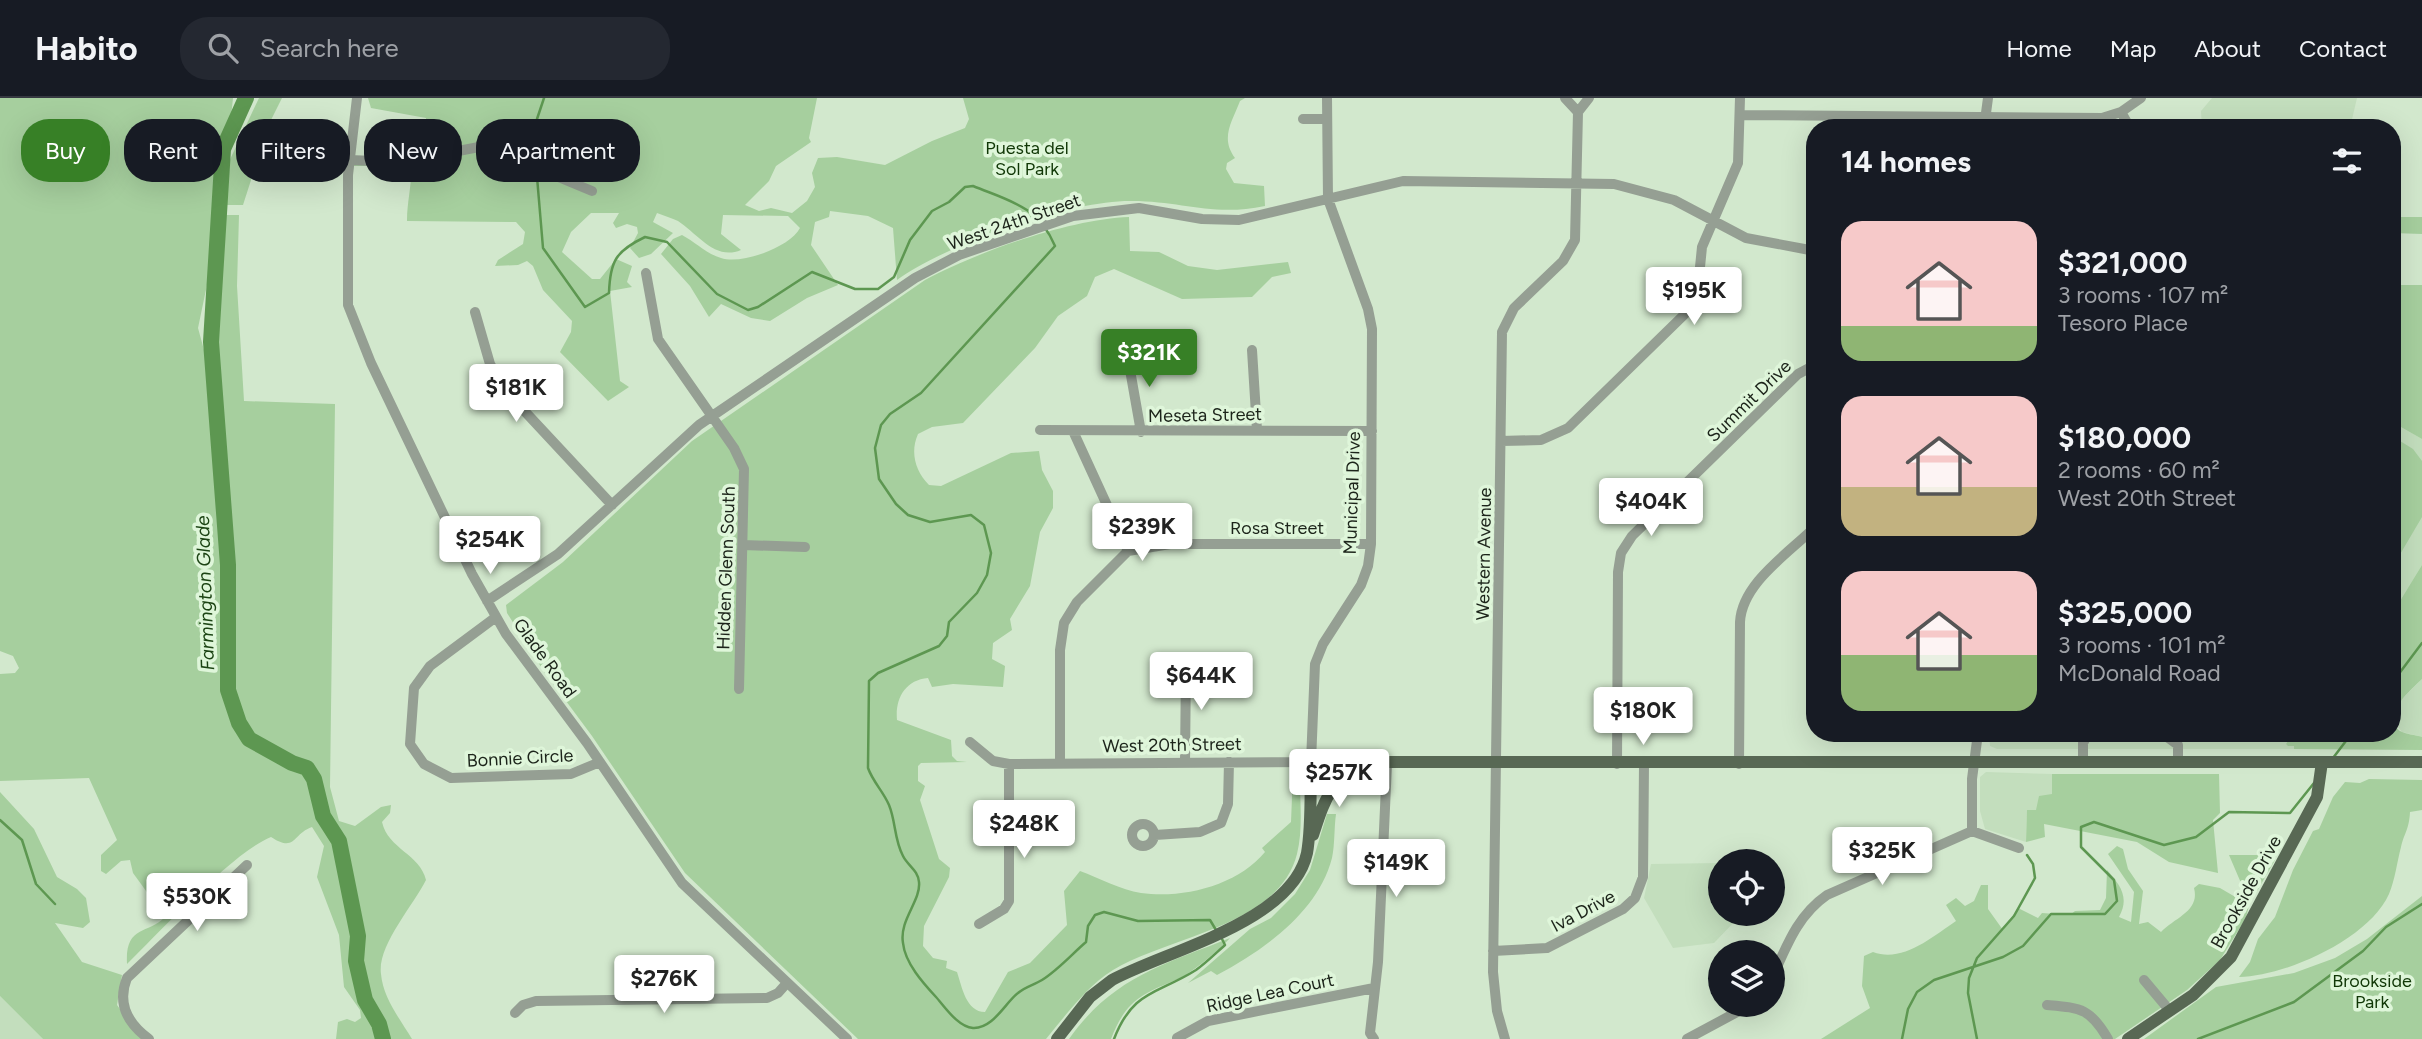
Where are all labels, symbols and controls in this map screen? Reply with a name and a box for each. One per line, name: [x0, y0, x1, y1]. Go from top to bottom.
search box: [180, 17, 670, 80]
text: Habito: [35, 29, 138, 68]
icon: search: [204, 29, 242, 67]
text: Search here: [260, 32, 399, 64]
text: Home: [2006, 34, 2072, 63]
text: Map: [2110, 34, 2156, 63]
text: About: [2194, 34, 2261, 63]
text: Contact: [2299, 34, 2387, 63]
chip: Buy: [21, 119, 110, 182]
chip: Rent: [124, 119, 222, 182]
chip: Filters: [236, 119, 350, 182]
chip: New: [364, 119, 462, 182]
chip: Apartment: [476, 119, 640, 182]
park label: Puesta del Sol Park: [985, 137, 1069, 180]
icon: filters: [2328, 142, 2366, 180]
text: 14 homes: [1841, 143, 1971, 180]
street label: West 24th Street: [945, 189, 1083, 255]
text: $321,000: [2058, 244, 2187, 281]
icon: home: [1897, 249, 1981, 333]
pin: $195K: [1645, 268, 1743, 327]
text: $195K: [1662, 276, 1726, 304]
text: 3 rooms · 107 m²: [2058, 281, 2228, 309]
text: Tesoro Place: [2058, 309, 2188, 337]
pin: $321K: [1100, 330, 1198, 389]
text: $321K: [1117, 338, 1181, 366]
street label: Summit Drive: [1702, 355, 1796, 447]
pin: $181K: [467, 364, 565, 424]
text: $181K: [485, 373, 547, 401]
street label: Meseta Street: [1148, 403, 1262, 427]
text: $180,000: [2058, 419, 2191, 456]
icon: home: [1897, 424, 1981, 508]
street label: Municipal Drive: [1339, 431, 1365, 555]
text: 2 rooms · 60 m²: [2058, 456, 2220, 484]
pin: $404K: [1602, 478, 1700, 538]
text: West 20th Street: [2058, 484, 2236, 512]
street label: Hidden Glenn South: [712, 486, 740, 650]
street label: Western Avenue: [1472, 487, 1496, 621]
text: $404K: [1615, 487, 1687, 515]
pin: $239K: [1093, 504, 1191, 563]
text: $239K: [1108, 512, 1176, 540]
water label: Farmington Glade: [191, 514, 219, 671]
pin: $254K: [441, 517, 539, 576]
street label: Rosa Street: [1230, 517, 1324, 539]
text: $254K: [455, 525, 525, 553]
text: $325,000: [2058, 594, 2192, 631]
icon: home: [1897, 599, 1981, 683]
street label: Glade Road: [509, 614, 581, 702]
text: 3 rooms · 101 m²: [2058, 631, 2225, 659]
pin: $644K: [1152, 652, 1250, 712]
text: McDonald Road: [2058, 659, 2221, 687]
text: $644K: [1166, 661, 1236, 689]
pin: $180K: [1594, 688, 1692, 747]
text: $180K: [1610, 696, 1676, 724]
street label: West 20th Street: [1102, 733, 1242, 757]
street label: Bonnie Circle: [466, 744, 574, 772]
pin: $257K: [1290, 750, 1388, 809]
text: $257K: [1305, 758, 1373, 786]
pin: $248K: [975, 800, 1073, 860]
text: $248K: [989, 809, 1059, 837]
pin: $325K: [1833, 828, 1931, 887]
street label: Brookside Drive: [2206, 832, 2286, 952]
text: $325K: [1848, 836, 1916, 864]
pin: $149K: [1347, 840, 1445, 899]
text: $149K: [1363, 848, 1429, 876]
map controls: [1708, 849, 1785, 1017]
button: locate: [1708, 849, 1785, 926]
pin: $530K: [148, 874, 246, 933]
text: $530K: [162, 882, 232, 910]
street label: Iva Drive: [1547, 885, 1619, 937]
button: layers: [1708, 940, 1785, 1017]
pin: $276K: [615, 956, 713, 1015]
text: $276K: [630, 964, 698, 992]
street label: Ridge Lea Court: [1204, 969, 1336, 1017]
park label: Brookside Park: [2332, 970, 2412, 1013]

